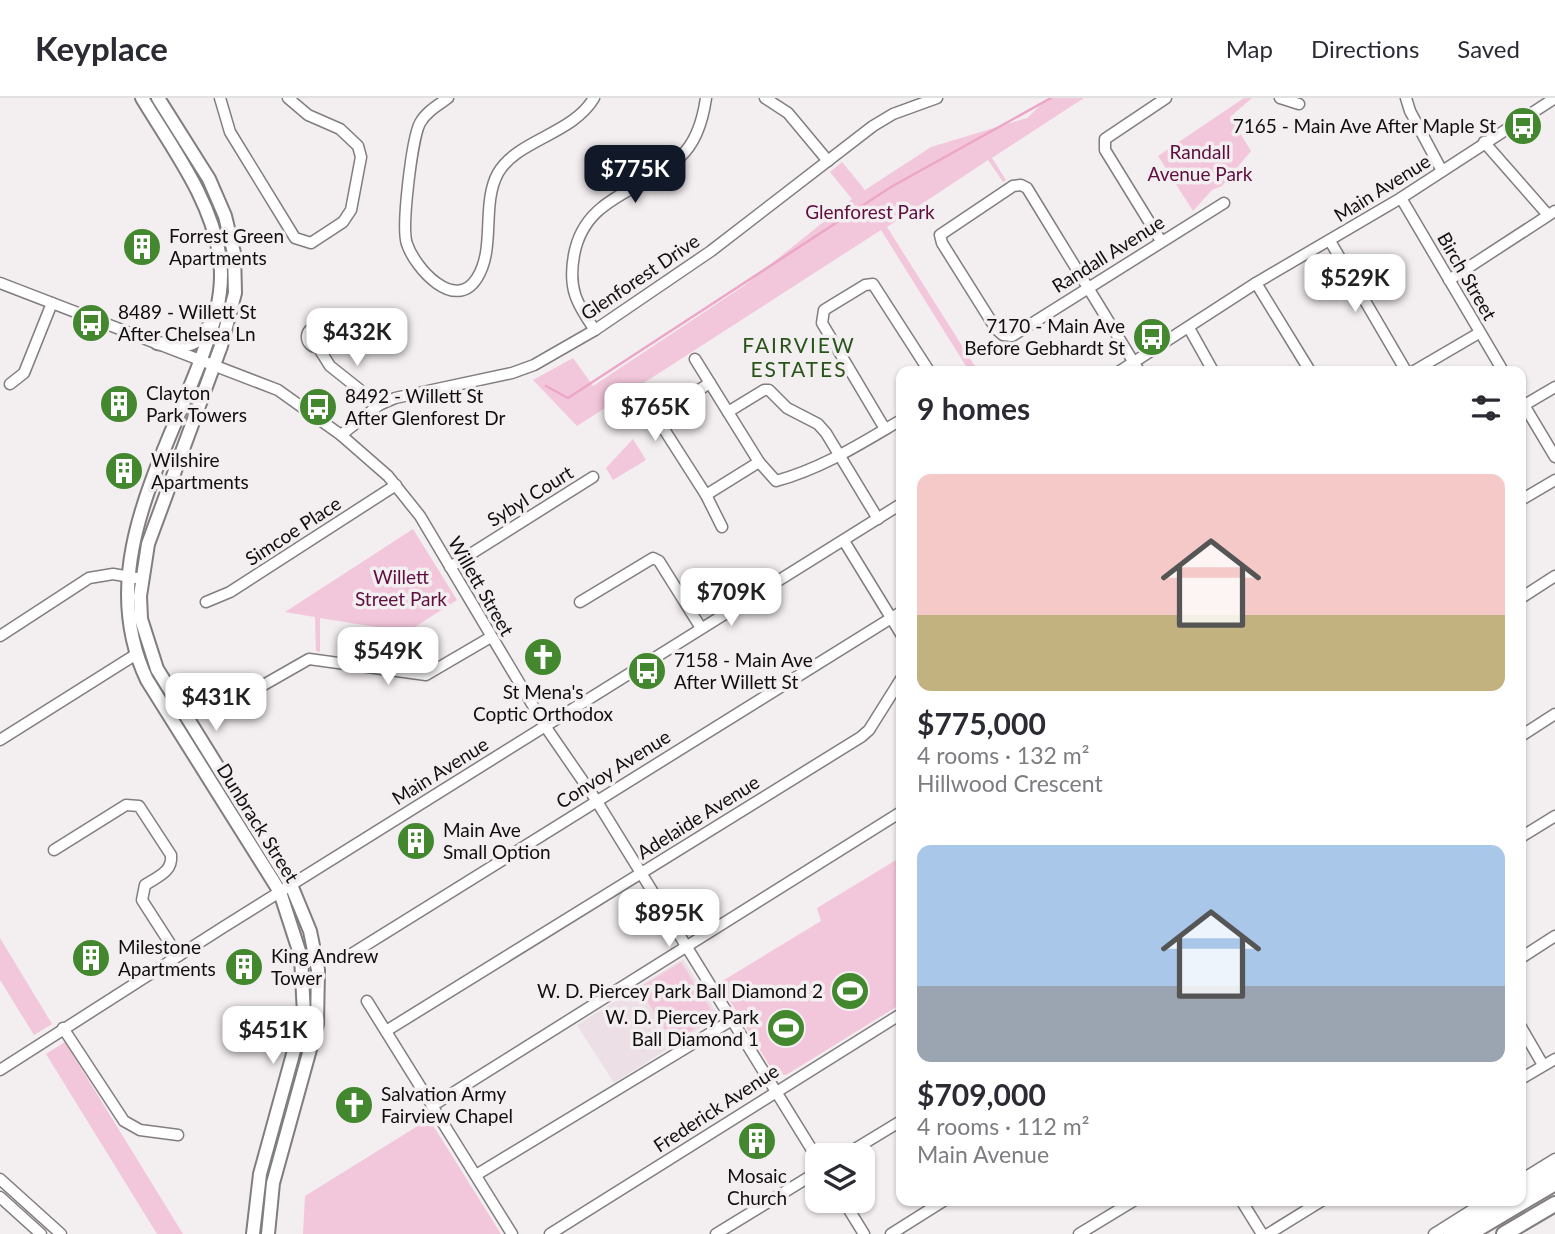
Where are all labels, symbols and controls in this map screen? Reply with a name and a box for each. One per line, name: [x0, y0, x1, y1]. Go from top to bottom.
text: Keyplace: [35, 28, 168, 68]
text: Map: [1226, 34, 1273, 63]
text: Directions: [1311, 34, 1419, 63]
text: Saved: [1457, 34, 1520, 63]
bus stop icon: 7165 - Main Ave After Maple St: [1502, 105, 1544, 147]
place label: 7165 - Main Ave After Maple St: [1233, 114, 1496, 137]
park label: Randall Avenue Park: [1148, 140, 1253, 185]
pin: $775K: [586, 146, 684, 205]
street label: Main Avenue: [1329, 149, 1434, 226]
text: $775K: [600, 154, 670, 182]
park label: Glenforest Park: [805, 200, 935, 223]
street label: Randall Avenue: [1047, 210, 1168, 297]
place label: Forrest Green Apartments: [169, 224, 284, 269]
building icon: Forrest Green Apartments: [121, 226, 163, 268]
street label: Birch Street: [1433, 228, 1502, 324]
street label: Glenforest Drive: [576, 229, 703, 325]
pin: $529K: [1306, 254, 1404, 314]
text: $529K: [1320, 263, 1390, 291]
place label: 8489 - Willett St After Chelsea Ln: [118, 300, 256, 345]
bus stop icon: 8489 - Willett St After Chelsea Ln: [70, 302, 112, 344]
pin: $432K: [308, 308, 406, 368]
place label: 7170 - Main Ave Before Gebhardt St: [964, 314, 1125, 359]
bus stop icon: 7170 - Main Ave Before Gebhardt St: [1131, 316, 1173, 358]
text: $432K: [322, 317, 392, 345]
district label: FAIRVIEW ESTATES: [742, 332, 856, 381]
place label: Clayton Park Towers: [146, 381, 247, 426]
building icon: Clayton Park Towers: [98, 383, 140, 425]
place label: 8492 - Willett St After Glenforest Dr: [345, 384, 505, 429]
pin: $765K: [606, 384, 704, 443]
bus stop icon: 8492 - Willett St After Glenforest Dr: [297, 386, 339, 428]
icon: filters: [1467, 389, 1505, 427]
text: 9 homes: [917, 390, 1030, 426]
text: $765K: [620, 392, 690, 420]
place label: Wilshire Apartments: [151, 448, 249, 493]
building icon: Wilshire Apartments: [103, 450, 145, 492]
street label: Sybyl Court: [483, 460, 577, 531]
street label: Simcoe Place: [241, 491, 345, 570]
icon: home: [1148, 520, 1274, 646]
street label: Willett Street: [444, 532, 519, 640]
park label: Willett Street Park: [355, 565, 447, 610]
pin: $709K: [682, 568, 780, 628]
text: $709K: [696, 577, 766, 605]
pin: $549K: [339, 628, 437, 687]
text: $549K: [353, 636, 423, 664]
church icon: St Mena's Coptic Orthodox: [522, 636, 564, 678]
place label: 7158 - Main Ave After Willett St: [674, 648, 813, 693]
bus stop icon: 7158 - Main Ave After Willett St: [626, 650, 668, 692]
pin: $431K: [167, 674, 265, 733]
place label: St Mena's Coptic Orthodox: [473, 680, 614, 725]
text: $431K: [181, 682, 251, 710]
text: $775,000: [917, 705, 1046, 741]
street label: Convoy Avenue: [551, 724, 674, 813]
street label: Main Avenue: [387, 732, 492, 809]
text: 4 rooms · 132 m²: [917, 741, 1089, 769]
street label: Dunbrack Street: [213, 759, 304, 887]
text: Hillwood Crescent: [917, 769, 1103, 797]
street label: Adelaide Avenue: [632, 770, 763, 863]
place label: Main Ave Small Option: [443, 818, 551, 863]
building icon: Main Ave Small Option: [395, 820, 437, 862]
pin: $895K: [620, 890, 718, 949]
icon: home: [1148, 891, 1274, 1017]
text: $895K: [634, 898, 704, 926]
place label: Milestone Apartments: [118, 935, 216, 980]
building icon: Milestone Apartments: [70, 937, 112, 979]
place label: King Andrew Tower: [271, 944, 378, 989]
building icon: King Andrew Tower: [223, 946, 265, 988]
sports icon: W. D. Piercey Park Ball Diamond 2: [829, 970, 871, 1012]
place label: W. D. Piercey Park Ball Diamond 2: [537, 979, 823, 1002]
place label: W. D. Piercey Park Ball Diamond 1: [605, 1005, 759, 1050]
pin: $451K: [224, 1006, 322, 1066]
sports icon: W. D. Piercey Park Ball Diamond 1: [765, 1007, 807, 1049]
text: $451K: [238, 1015, 308, 1043]
street label: Frederick Avenue: [649, 1059, 783, 1157]
text: $709,000: [917, 1076, 1046, 1112]
place label: Salvation Army Fairview Chapel: [381, 1082, 513, 1127]
church icon: Salvation Army Fairview Chapel: [333, 1084, 375, 1126]
text: 4 rooms · 112 m²: [917, 1112, 1089, 1140]
building icon: Mosaic Church: [736, 1120, 778, 1162]
text: Main Avenue: [917, 1140, 1049, 1168]
map controls: [805, 1143, 875, 1213]
button: layers: [805, 1143, 875, 1213]
place label: Mosaic Church: [727, 1164, 787, 1209]

